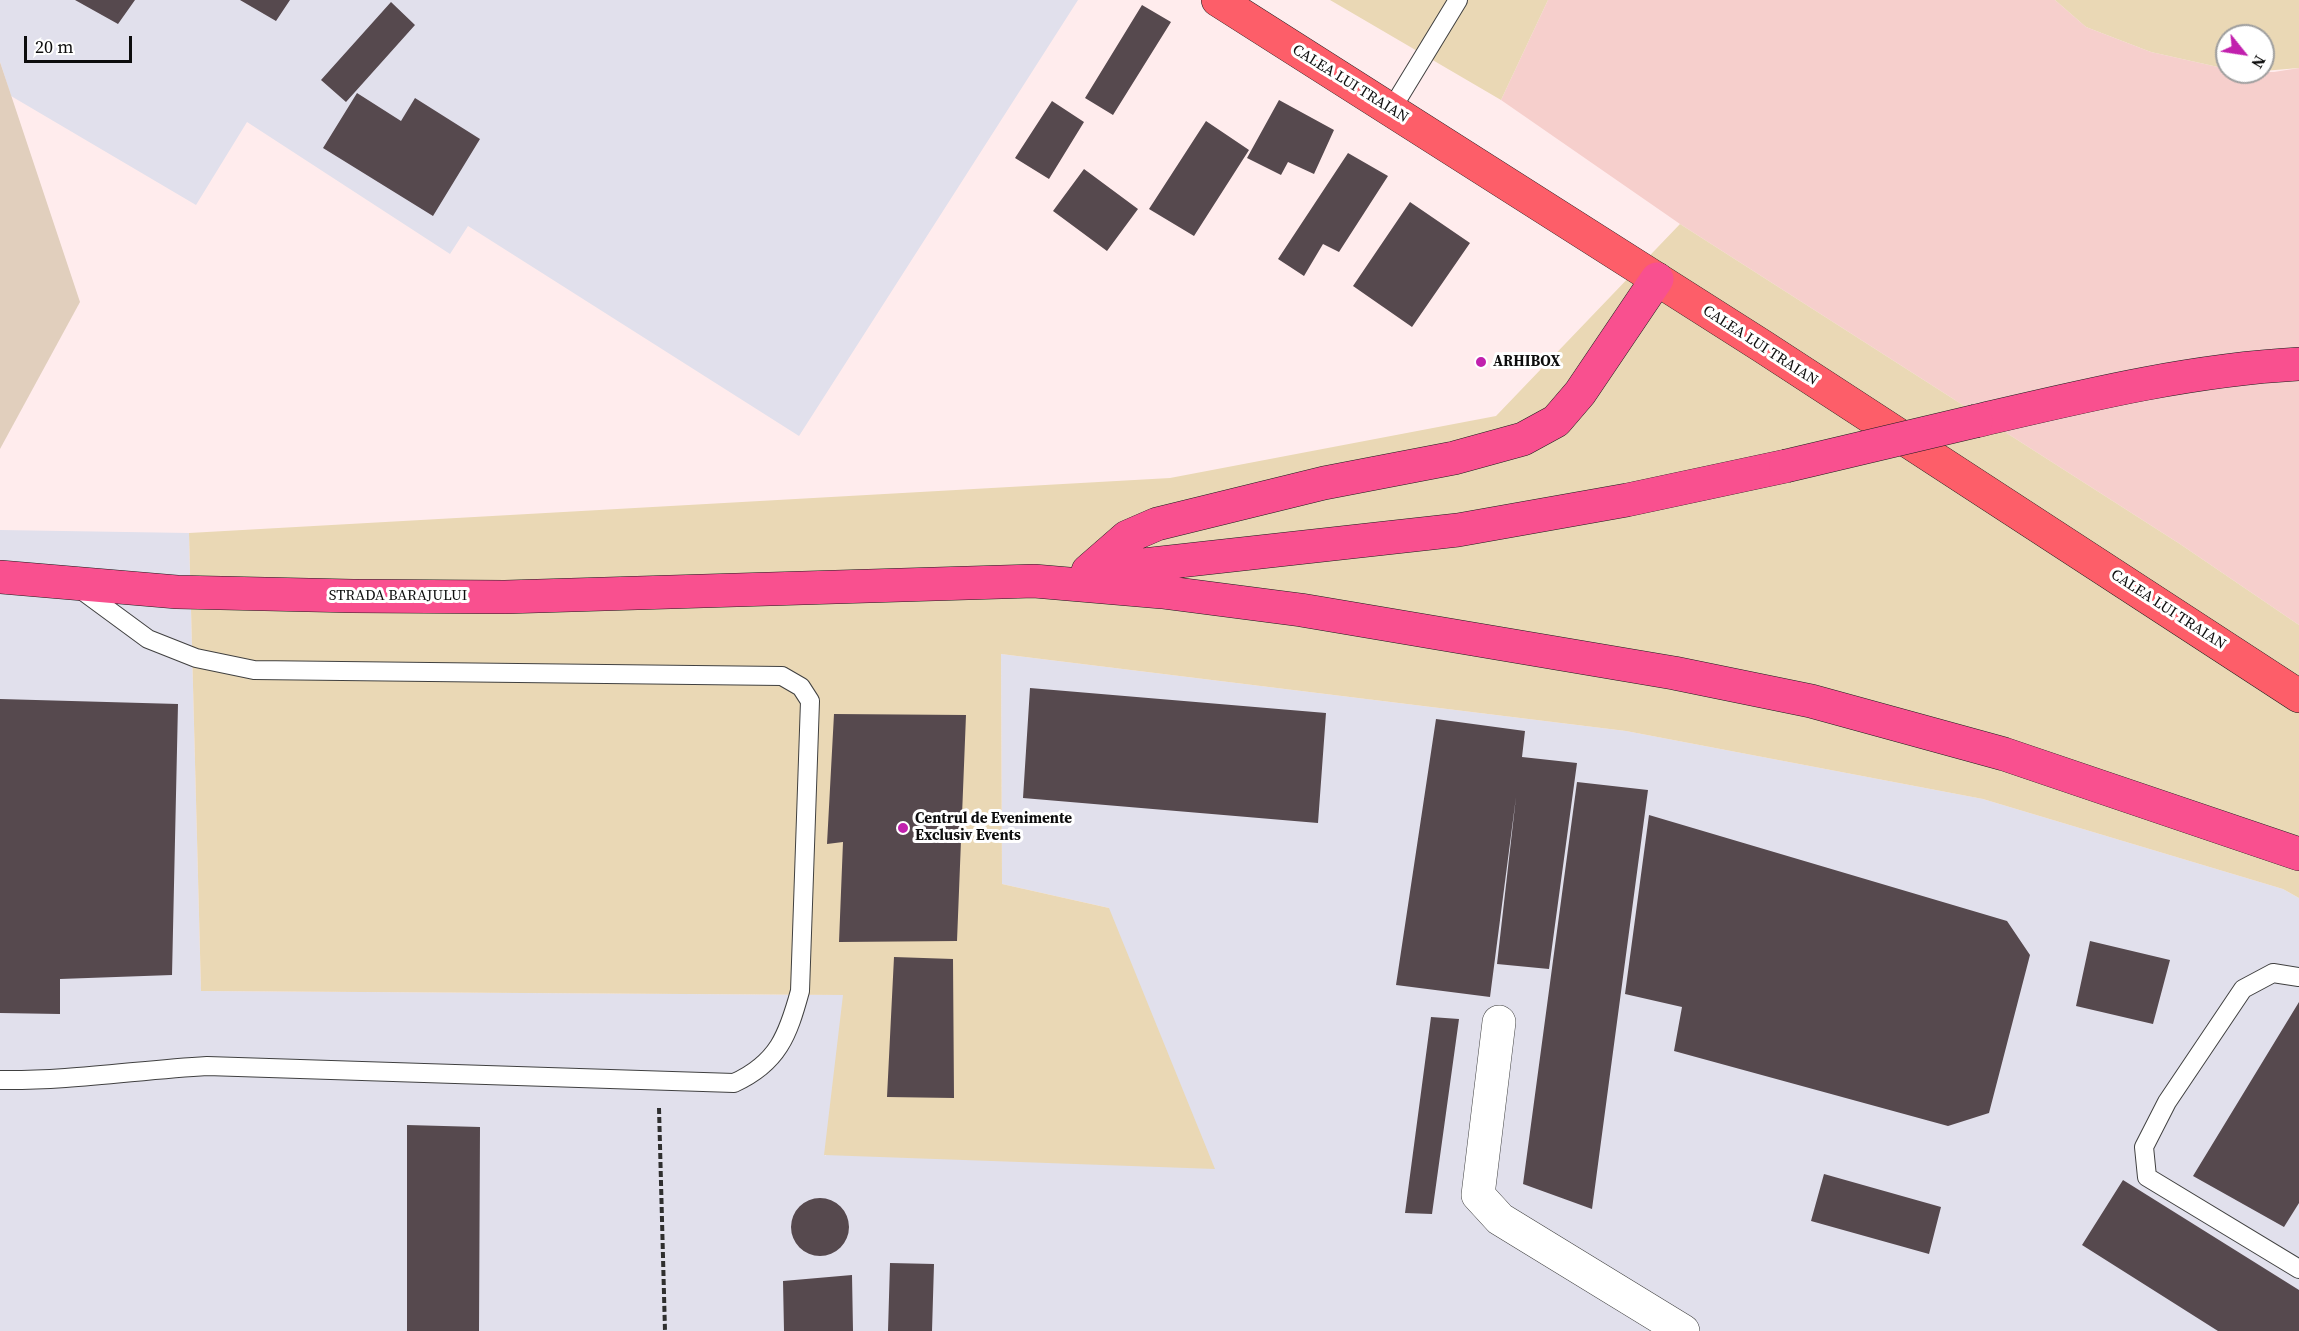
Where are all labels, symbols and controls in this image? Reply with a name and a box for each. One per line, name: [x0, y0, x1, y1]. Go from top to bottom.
scale bar: [27, 24, 135, 62]
north arrow: [2215, 24, 2275, 84]
text: 20 m: [35, 34, 73, 59]
street label: CALEA LUI TRAIAN: [1289, 41, 1411, 127]
text: N: [2246, 51, 2271, 73]
street label: CALEA LUI TRAIAN: [1699, 302, 1821, 390]
place label: ARHIBOX: [1493, 353, 1560, 371]
marker: ARHIBOX: [1474, 355, 1488, 369]
street label: CALEA LUI TRAIAN: [2107, 566, 2229, 654]
street label: STRADA BARAJULUI: [329, 587, 467, 605]
place label: Centrul de Evenimente Exclusiv Events: [915, 810, 1072, 845]
marker: Centrul de Evenimente Exclusiv Events: [896, 821, 910, 835]

